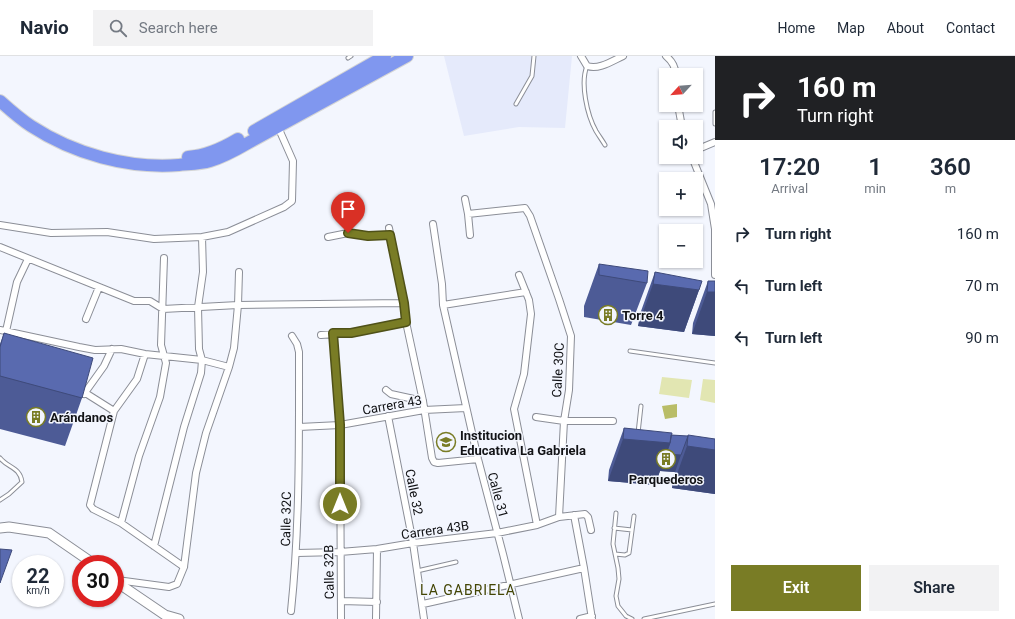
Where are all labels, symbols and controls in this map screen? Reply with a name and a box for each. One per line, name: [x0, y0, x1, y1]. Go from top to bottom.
search box: [93, 10, 373, 46]
text: Navio: [20, 16, 69, 39]
icon: search: [107, 17, 129, 39]
text: Search here: [139, 19, 218, 37]
text: Home: [777, 20, 815, 36]
text: Map: [837, 20, 865, 36]
text: About: [887, 20, 924, 36]
text: Contact: [946, 20, 995, 36]
north arrow: [659, 68, 703, 112]
map controls: [659, 68, 703, 268]
text: 160 m: [797, 71, 876, 104]
icon: right: [731, 72, 783, 124]
text: Turn right: [797, 105, 874, 126]
button: sound: [659, 120, 703, 164]
text: 17:20: [759, 153, 820, 181]
text: 1: [868, 153, 882, 181]
text: 360: [930, 153, 971, 181]
button: +: [659, 172, 703, 216]
text: Arrival: [771, 181, 808, 196]
text: min: [864, 181, 886, 196]
text: m: [945, 181, 956, 196]
pin: [331, 192, 365, 233]
icon: arrive: [337, 198, 359, 220]
icon: right: [731, 223, 753, 245]
button: −: [659, 224, 703, 268]
text: Turn right: [765, 225, 831, 243]
text: 160 m: [957, 225, 999, 243]
icon: left: [731, 275, 753, 297]
text: Turn left: [765, 277, 822, 295]
text: 70 m: [965, 277, 999, 295]
building icon: Torre 4: [597, 304, 619, 326]
place label: Torre 4: [622, 308, 664, 323]
icon: left: [731, 327, 753, 349]
text: Turn left: [765, 329, 822, 347]
text: 90 m: [965, 329, 999, 347]
street label: Calle 30C: [549, 342, 567, 398]
street label: Carrera 43: [361, 392, 423, 418]
building icon: Arándanos: [25, 406, 47, 428]
place label: Arándanos: [50, 410, 113, 425]
place label: Institucion Educativa La Gabriela: [460, 428, 586, 458]
school or university icon: Institucion Educativa La Gabriela: [435, 431, 457, 453]
building icon: Parquederos: [655, 448, 677, 470]
street label: Calle 32: [402, 468, 426, 516]
street label: Calle 31: [485, 471, 511, 519]
place label: Parquederos: [629, 472, 704, 487]
position arrow: [319, 483, 361, 525]
street label: Calle 32C: [278, 491, 294, 547]
street label: Carrera 43B: [400, 518, 470, 542]
street label: Calle 32B: [321, 545, 337, 599]
speed limit sign: 30: [72, 555, 124, 607]
text: 22: [27, 564, 49, 588]
button: Exit: [731, 565, 861, 611]
button: Share: [869, 565, 999, 611]
district label: LA GABRIELA: [420, 582, 516, 598]
text: km/h: [26, 585, 50, 596]

